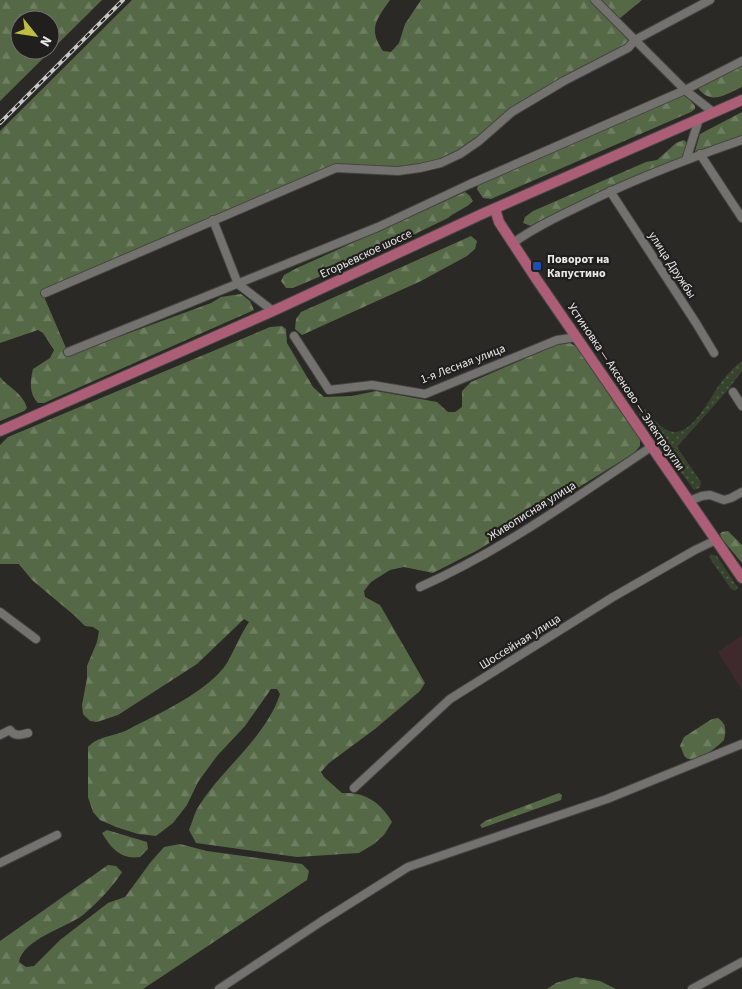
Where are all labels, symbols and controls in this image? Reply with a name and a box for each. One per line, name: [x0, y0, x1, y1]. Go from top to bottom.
north arrow: [10, 10, 60, 60]
text: N: [34, 32, 56, 50]
street label: Егорьевское шоссе: [317, 225, 415, 283]
street label: улица Дружбы: [644, 228, 700, 302]
place label: Поворот на Капустино: [547, 251, 609, 282]
marker: Поворот на Капустино: [531, 260, 543, 272]
street label: Устиновка — Аксеново — Электроугли: [563, 300, 689, 474]
street label: 1-я Лесная улица: [418, 340, 508, 388]
street label: Живописная улица: [485, 477, 579, 545]
street label: Шоссейная улица: [476, 610, 564, 674]

